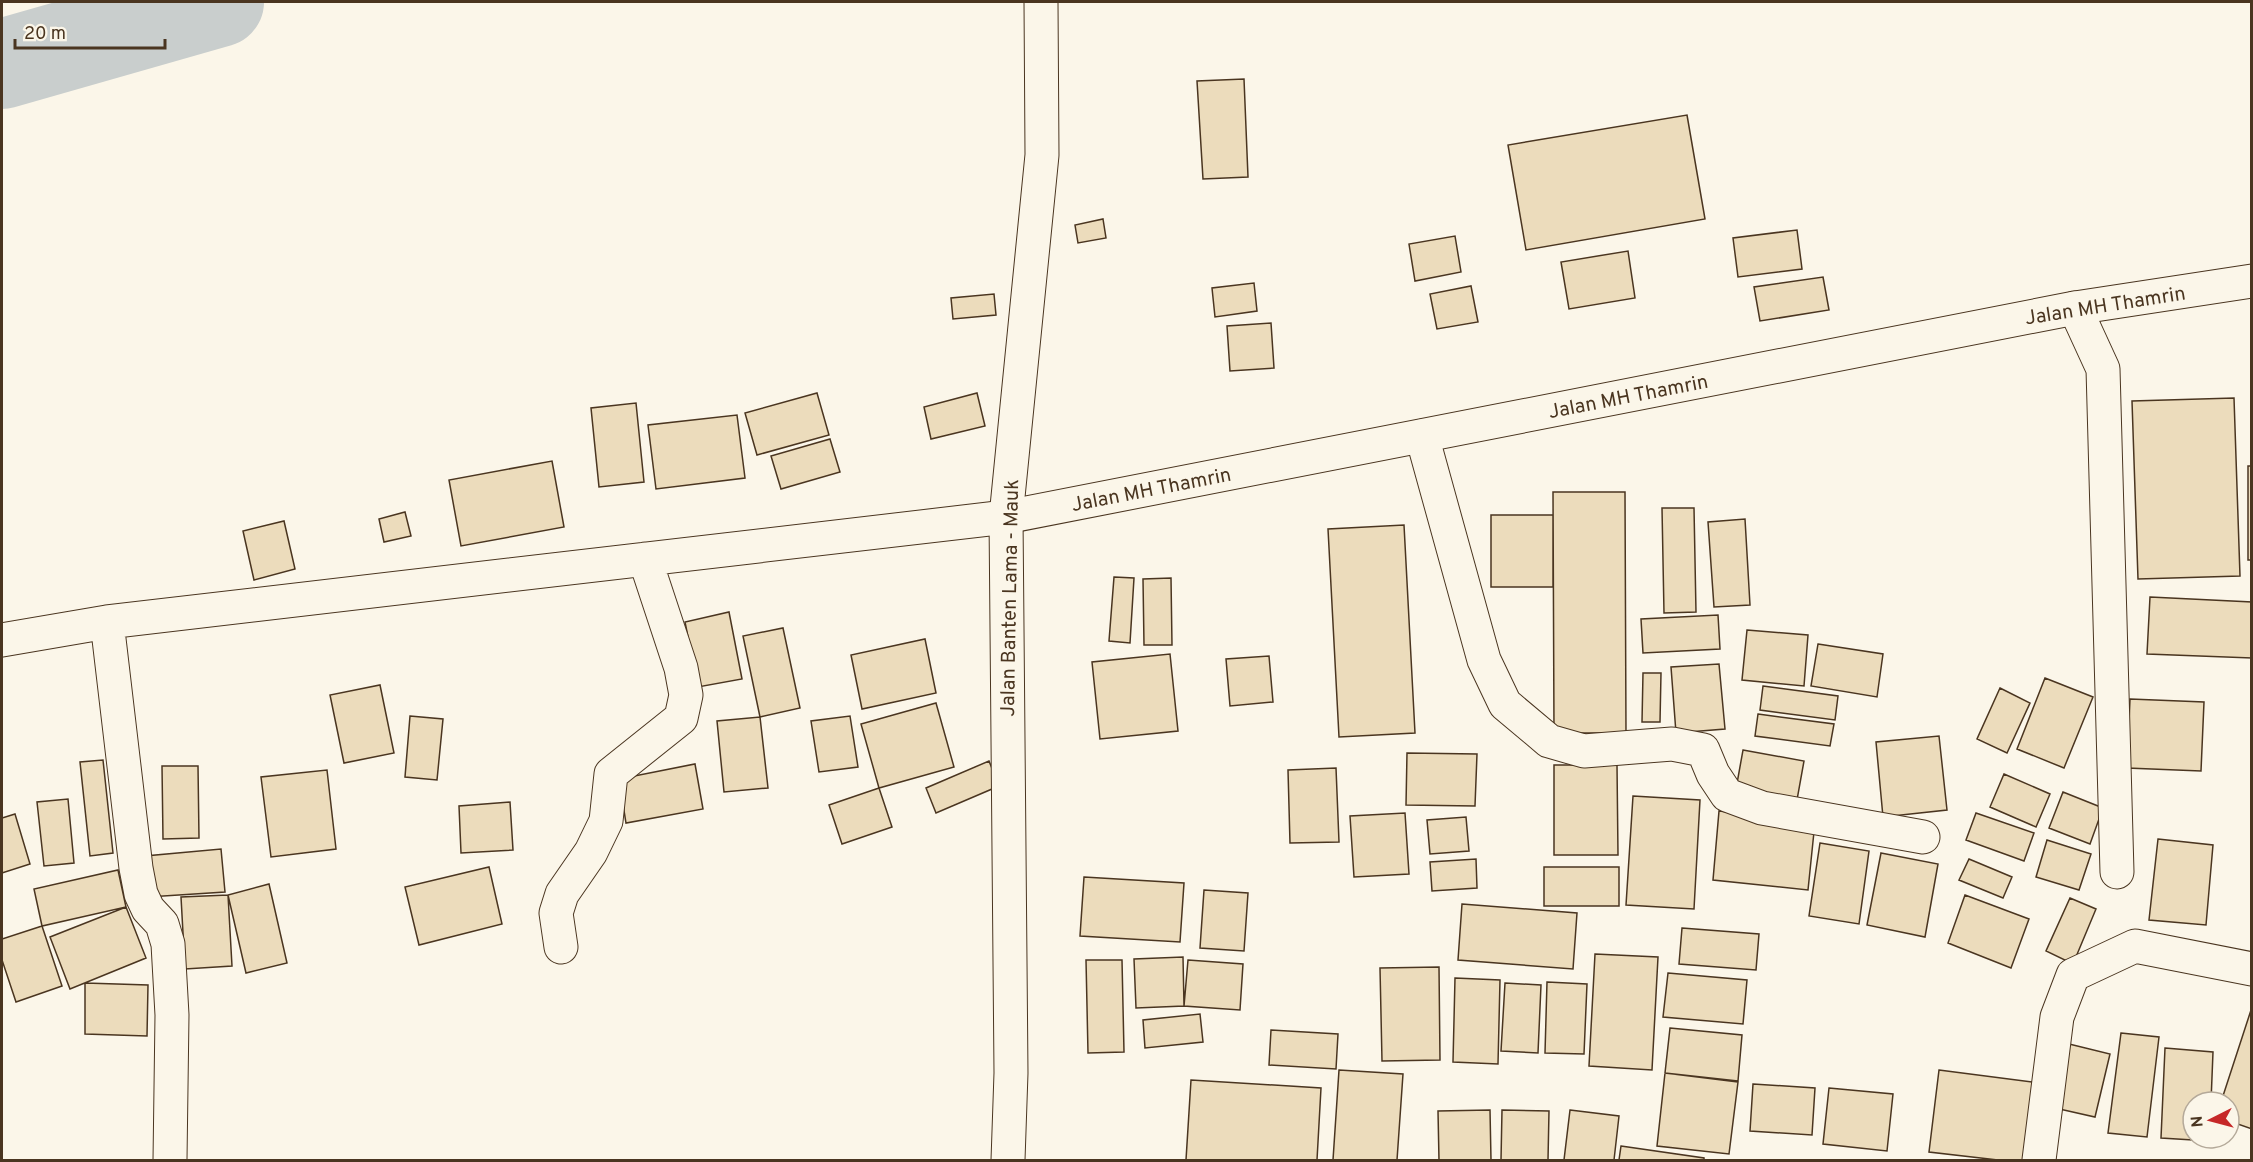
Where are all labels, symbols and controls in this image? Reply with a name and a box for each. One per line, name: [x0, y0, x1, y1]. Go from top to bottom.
scale bar: [15, 12, 165, 50]
text: 20 m: [24, 23, 66, 46]
street label: Jalan MH Thamrin: [2023, 281, 2188, 333]
street label: Jalan MH Thamrin: [1546, 370, 1711, 426]
street label: Jalan MH Thamrin: [1069, 463, 1234, 519]
street label: Jalan Banten Lama - Mauk: [996, 479, 1026, 717]
north arrow: [2181, 1090, 2241, 1150]
text: N: [2188, 1115, 2209, 1128]

